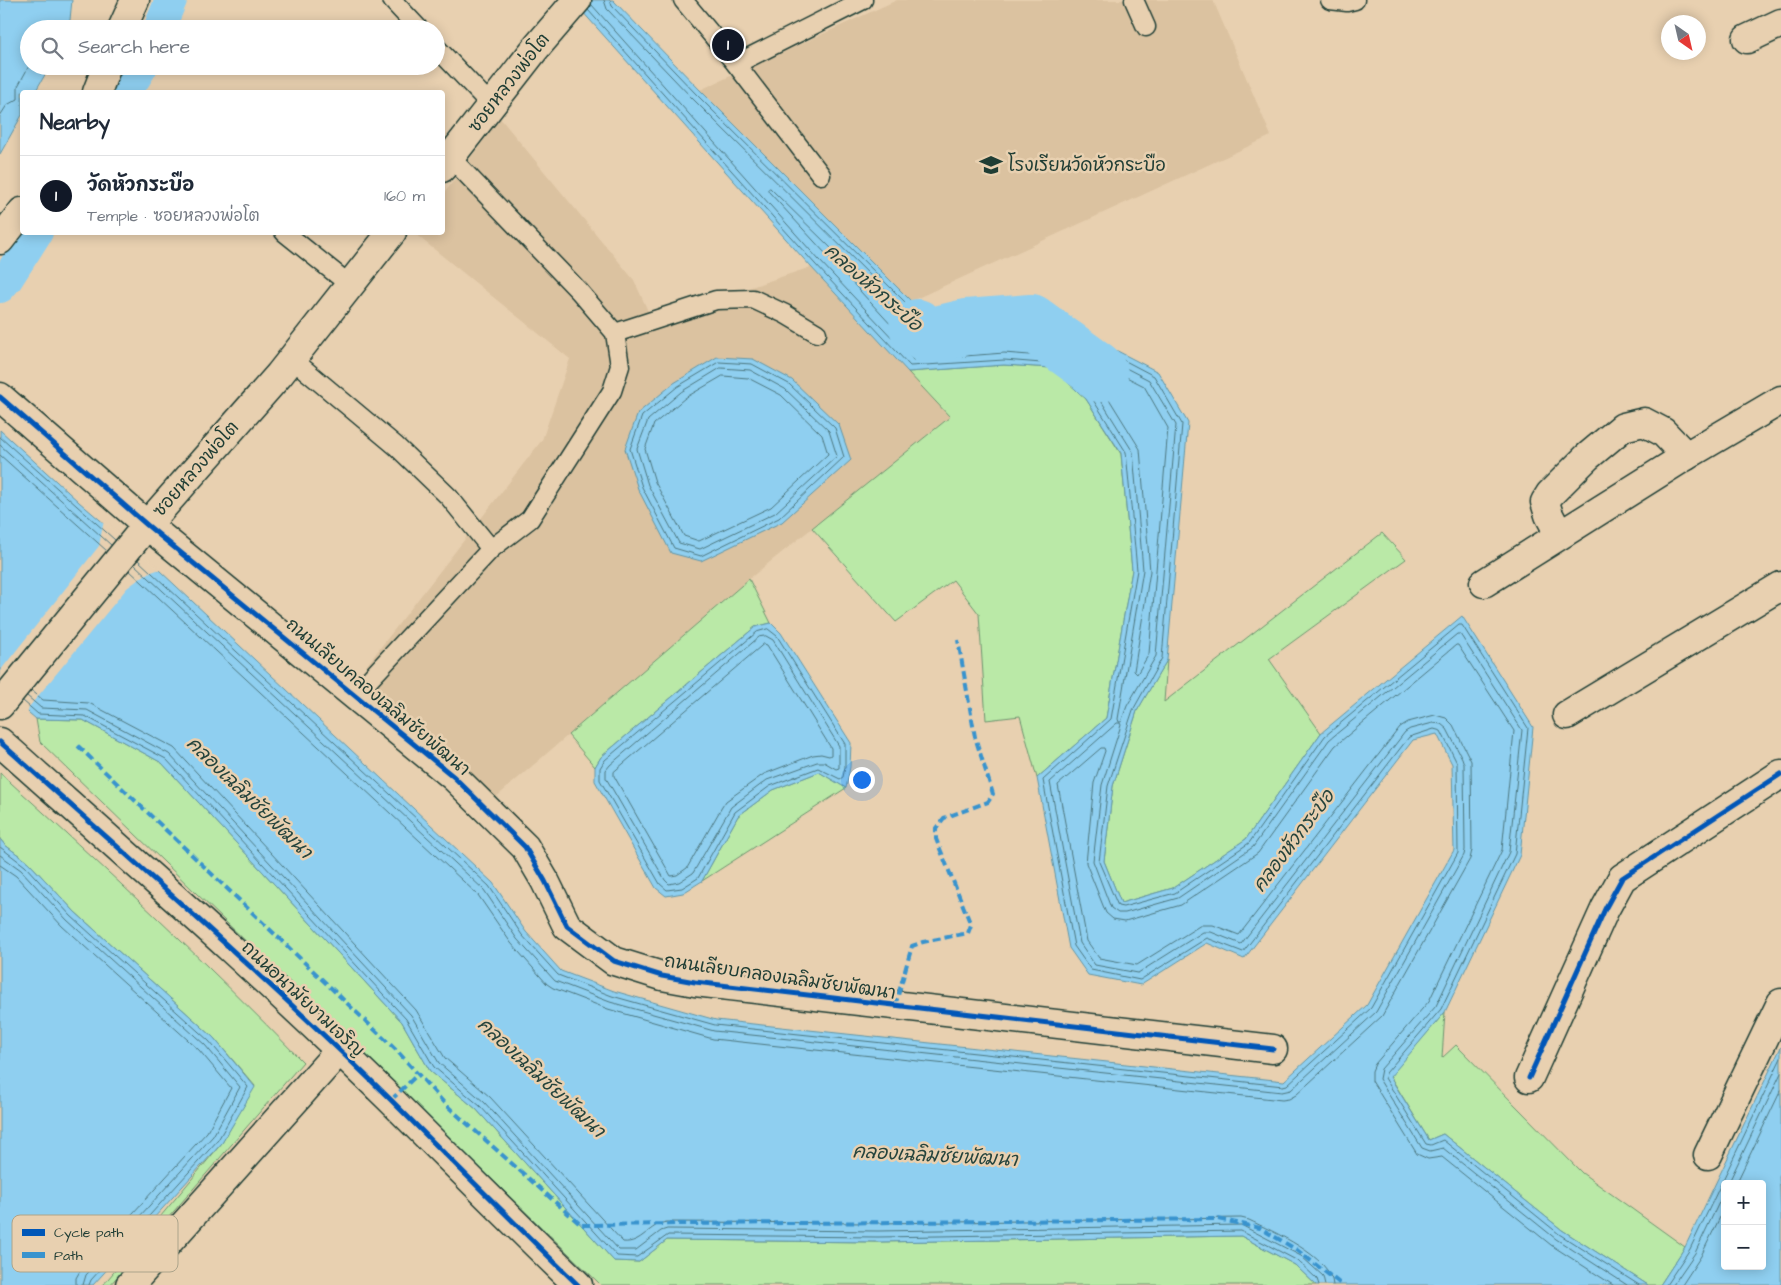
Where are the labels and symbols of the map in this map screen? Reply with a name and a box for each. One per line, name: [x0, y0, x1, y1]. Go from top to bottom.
north arrow: [1661, 15, 1706, 60]
pin: 1: [712, 26, 744, 64]
street label: ซอยหลวงพ่อโต: [461, 27, 556, 138]
school or university icon: โรงเรียนวัดหัวกระบือ: [978, 152, 1004, 178]
place label: โรงเรียนวัดหัวกระบือ: [1008, 152, 1166, 178]
water label: คลองหัวกระบือ: [818, 238, 928, 339]
street label: ซอยหลวงพ่อโต: [146, 415, 245, 522]
street label: ถนนเลียบคลองเฉลิมชัยพัฒนา: [280, 612, 476, 782]
water label: คลองเฉลิมชัยพัฒนา: [180, 731, 319, 866]
your location: [849, 767, 875, 793]
water label: คลองหัวกระบือ: [1247, 784, 1342, 898]
street label: ถนนอนามัยงามเจริญ: [236, 935, 370, 1063]
street label: ถนนเลียบคลองเฉลิมชัยพัฒนา: [663, 948, 897, 1006]
water label: คลองเฉลิมชัยพัฒนา: [471, 1012, 612, 1145]
water label: คลองเฉลิมชัยพัฒนา: [852, 1138, 1020, 1174]
legend: [12, 1215, 178, 1272]
text: Cycle path: [54, 1223, 123, 1243]
text: Path: [54, 1246, 83, 1266]

